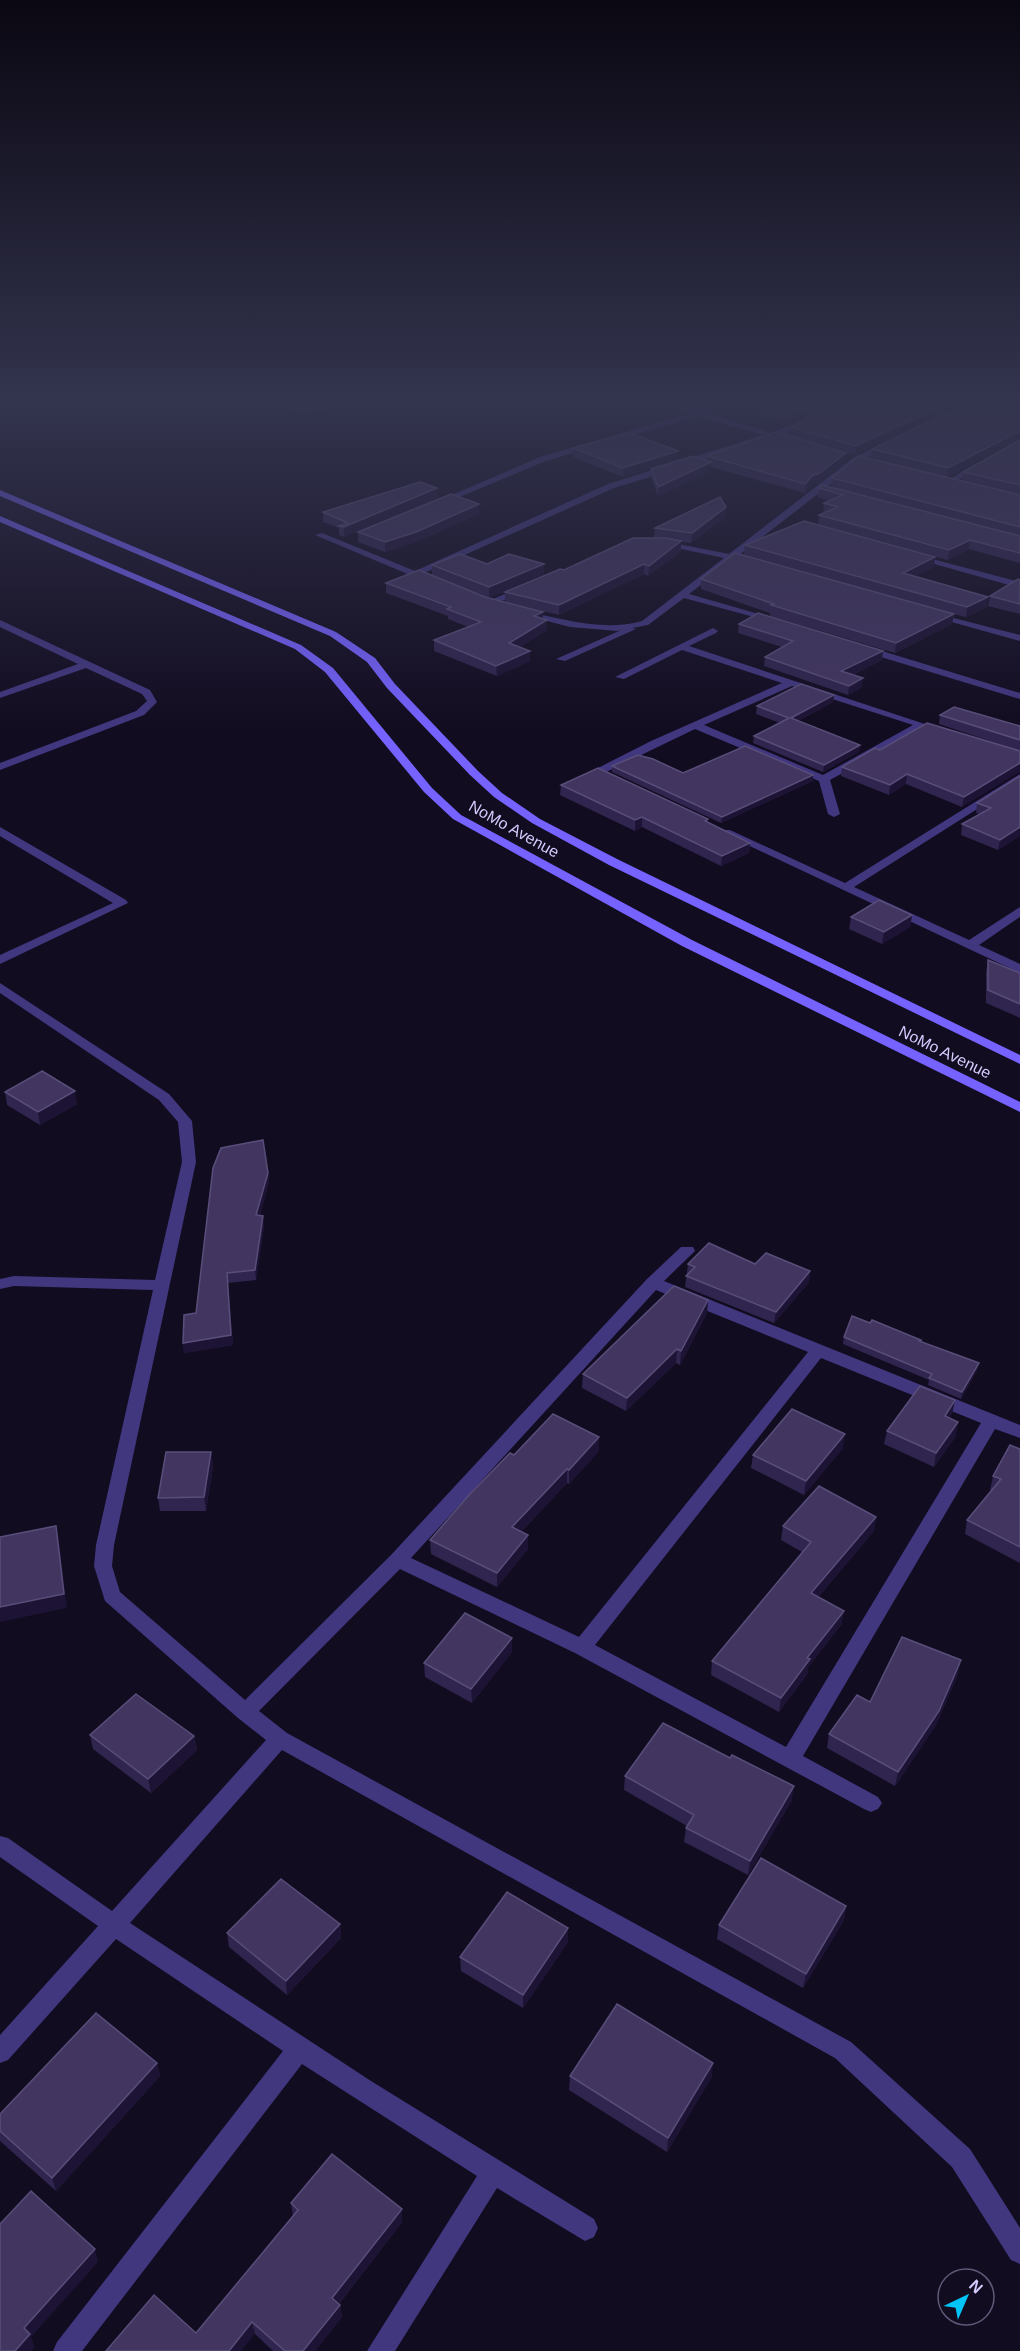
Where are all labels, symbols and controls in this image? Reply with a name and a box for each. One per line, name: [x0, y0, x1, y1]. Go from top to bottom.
street label: NoMo Avenue: [466, 797, 562, 861]
street label: NoMo Avenue: [896, 1022, 994, 1082]
north arrow: [936, 2267, 996, 2327]
text: N: [966, 2276, 986, 2297]

